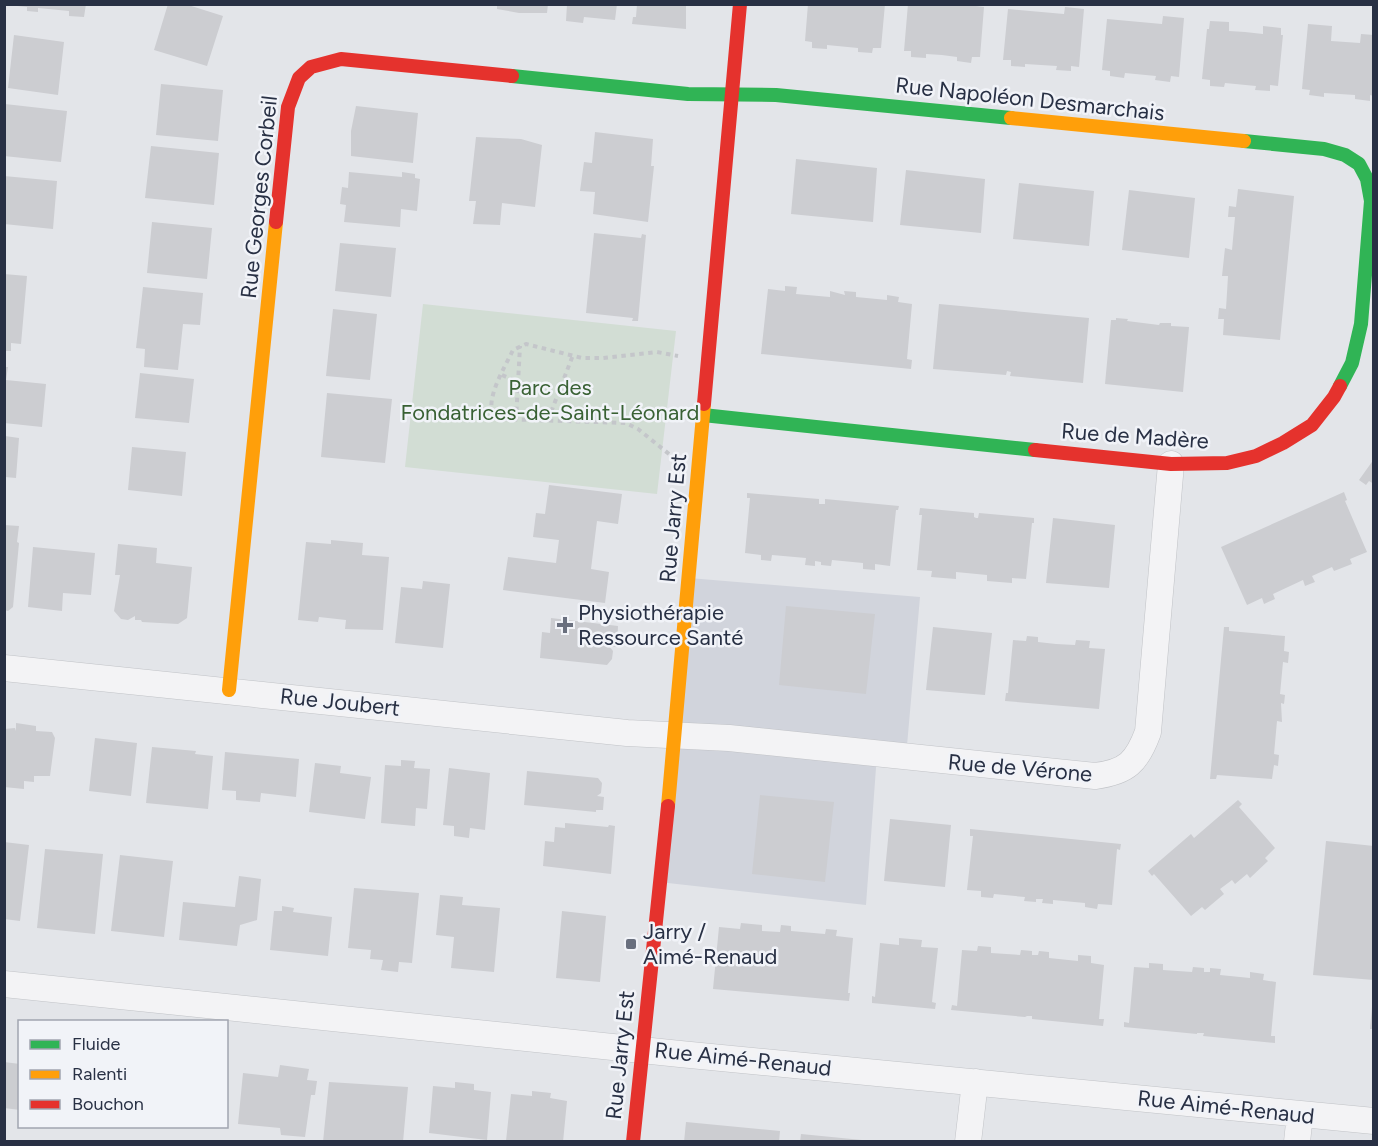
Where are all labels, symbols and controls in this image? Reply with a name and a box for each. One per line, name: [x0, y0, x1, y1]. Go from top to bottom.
street label: Rue Napoléon Desmarchais: [894, 71, 1166, 127]
street label: Rue Georges Corbeil: [235, 94, 283, 300]
park label: Parc des Fondatrices-de-Saint-Léonard: [401, 374, 699, 426]
street label: Rue de Madère: [1060, 417, 1210, 455]
street label: Rue Jarry Est: [654, 452, 692, 584]
place label: Physiothérapie Ressource Santé: [578, 599, 743, 651]
marker: Physiothérapie Ressource Santé: [556, 616, 574, 634]
street label: Rue Joubert: [279, 682, 401, 722]
street label: Rue de Vérone: [947, 748, 1093, 788]
place label: Jarry / Aimé-Renaud: [643, 918, 777, 970]
marker: Jarry / Aimé-Renaud: [624, 937, 638, 951]
street label: Rue Jarry Est: [600, 989, 640, 1121]
legend: [18, 1020, 228, 1128]
text: Fluide: [72, 1033, 121, 1055]
street label: Rue Aimé-Renaud: [653, 1036, 833, 1082]
text: Ralenti: [72, 1063, 127, 1085]
street label: Rue Aimé-Renaud: [1136, 1084, 1316, 1130]
text: Bouchon: [72, 1093, 144, 1115]

